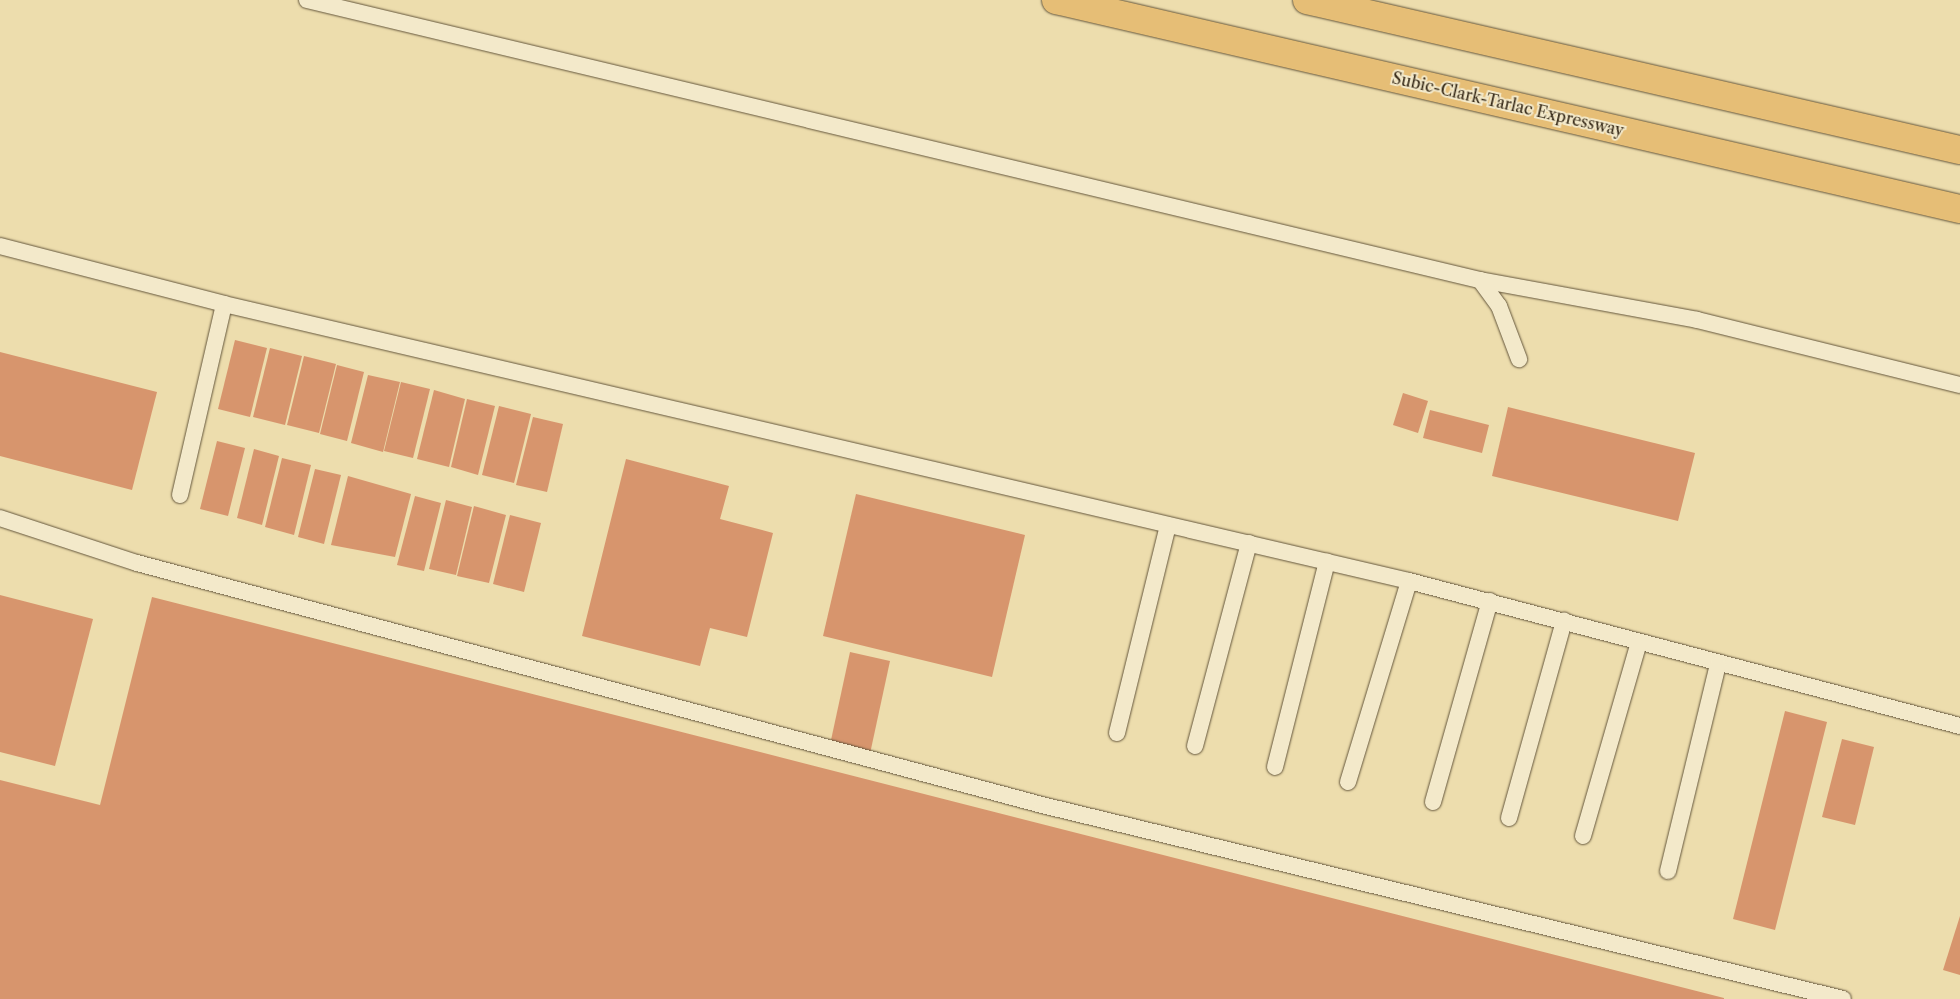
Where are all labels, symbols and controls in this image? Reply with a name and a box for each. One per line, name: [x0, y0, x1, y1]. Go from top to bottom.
street label: Subic-Clark-Tarlac Expressway: [1390, 68, 1626, 140]

